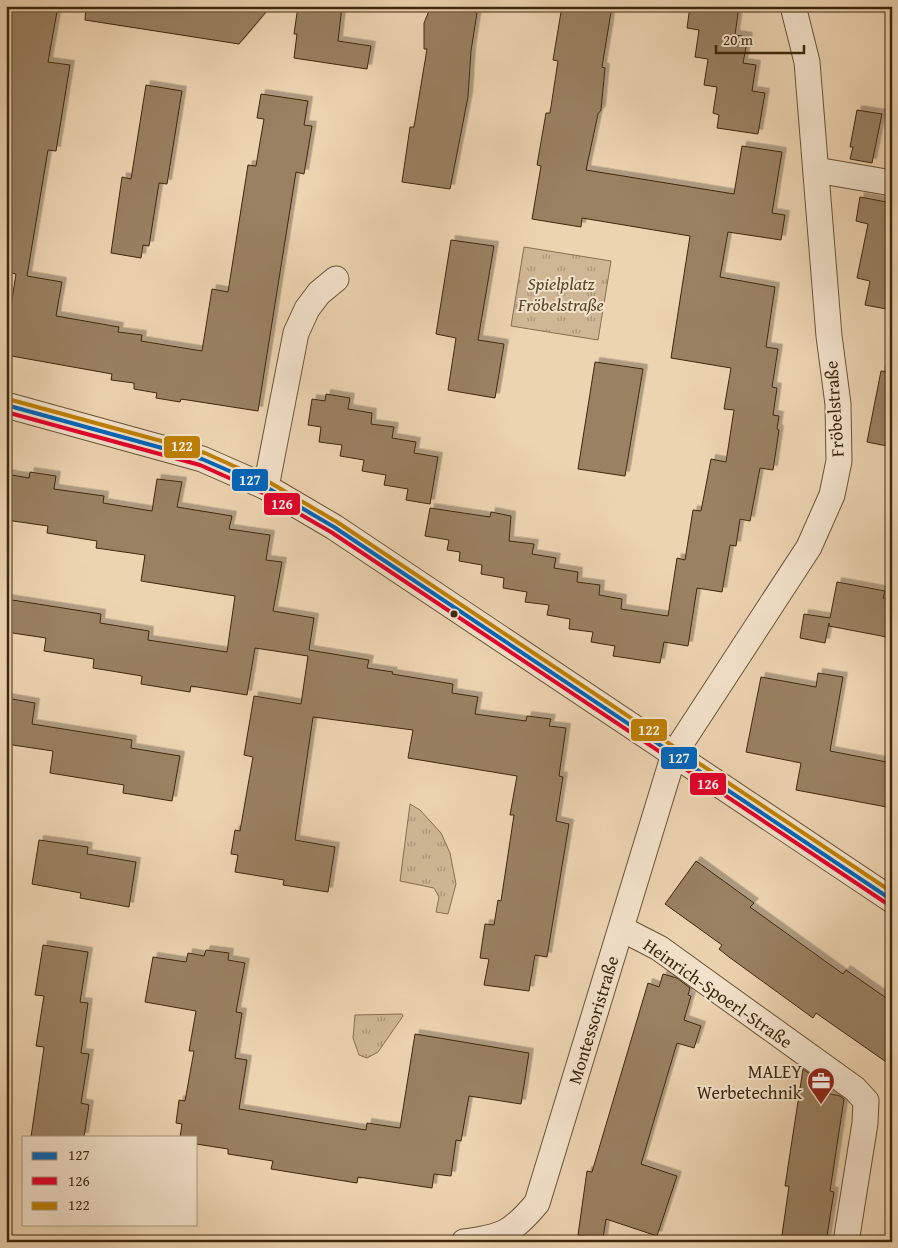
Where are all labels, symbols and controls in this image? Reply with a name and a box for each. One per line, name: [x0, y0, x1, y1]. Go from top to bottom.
scale bar: [716, 22, 803, 54]
text: 20 m: [723, 29, 754, 50]
park label: Spielplatz Fröbelstraße: [517, 270, 604, 318]
street label: Fröbelstraße: [817, 360, 851, 458]
line badge: 122: [163, 435, 201, 459]
text: 122: [171, 436, 193, 456]
line badge: 127: [231, 468, 269, 492]
text: 127: [239, 470, 261, 490]
line badge: 126: [263, 492, 301, 516]
text: 126: [271, 494, 293, 514]
unlabelled marker: [449, 609, 459, 619]
line badge: 122: [630, 718, 668, 742]
text: 122: [638, 720, 660, 740]
line badge: 127: [660, 746, 698, 770]
text: 127: [668, 748, 690, 768]
line badge: 126: [689, 772, 727, 796]
text: 126: [697, 774, 719, 794]
street label: Heinrich-Spoerl-Straße: [638, 931, 798, 1055]
street label: Montessoristraße: [561, 952, 625, 1088]
place label: MALEY Werbetechnik: [697, 1058, 803, 1106]
office icon: MALEY Werbetechnik: [806, 1066, 836, 1105]
legend: [22, 1136, 198, 1226]
text: 127: [68, 1144, 90, 1165]
text: 126: [68, 1170, 90, 1191]
text: 122: [68, 1194, 90, 1215]

